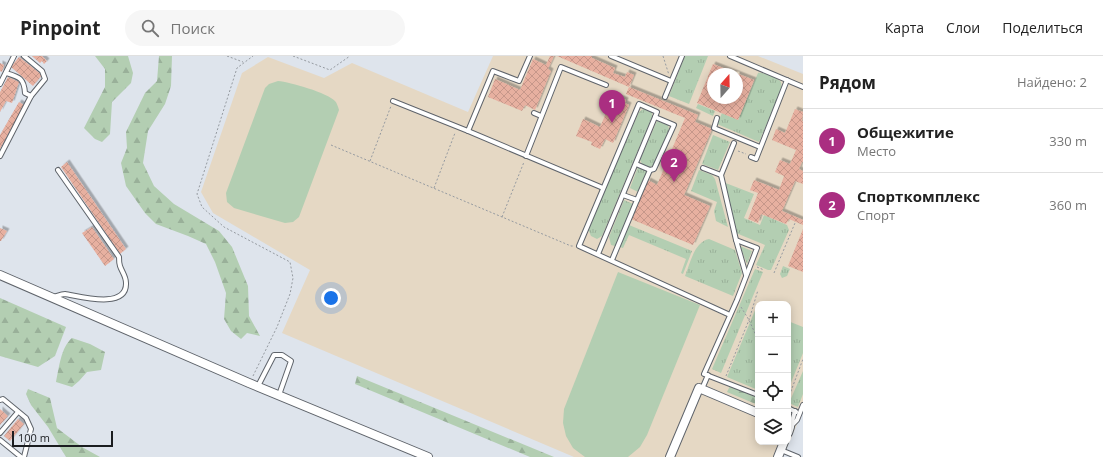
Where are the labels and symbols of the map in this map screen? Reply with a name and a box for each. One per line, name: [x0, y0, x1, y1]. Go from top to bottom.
north arrow: [707, 68, 743, 104]
pin: 1: [599, 90, 625, 123]
pin: 2: [661, 149, 687, 182]
your location: [321, 288, 341, 308]
scale bar: [12, 429, 113, 448]

